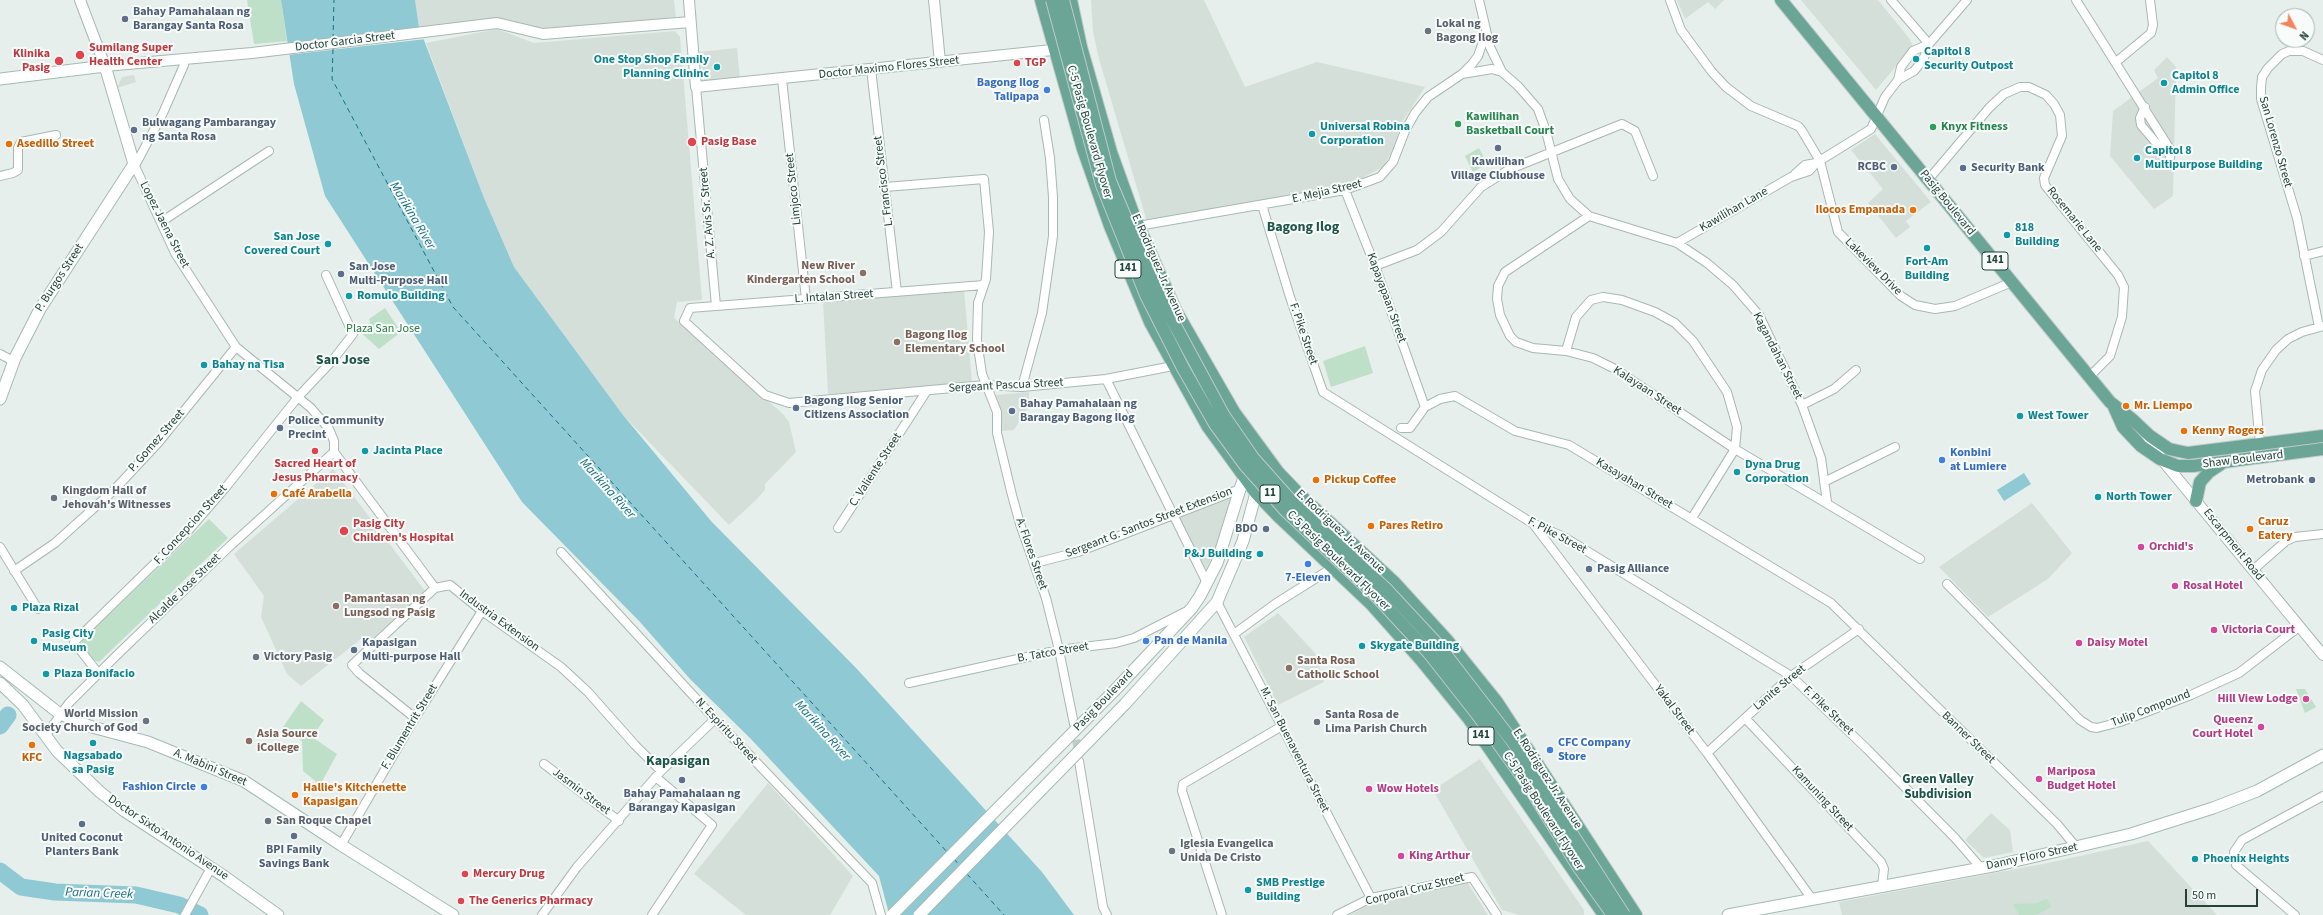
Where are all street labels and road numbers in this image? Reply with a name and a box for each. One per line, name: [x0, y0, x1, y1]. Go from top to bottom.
street label: Doctor Garcia Street: [294, 29, 396, 55]
street label: Doctor Maximo Flores Street: [818, 53, 960, 83]
street label: C-5 Pasig Boulevard Flyover: [1063, 64, 1115, 200]
street label: San Lorenzo Street: [2255, 95, 2295, 189]
street label: L. Francisco Street: [871, 135, 897, 227]
street label: Limjoco Street: [783, 152, 805, 226]
street label: A. Z. Avis Sr. Street: [697, 167, 719, 259]
street label: Pasig Boulevard: [1916, 167, 1978, 239]
street label: E. Mejia Street: [1291, 177, 1363, 207]
street label: Lopez Jaena Street: [136, 179, 192, 271]
street label: Rosemarie Lane: [2043, 184, 2105, 256]
street label: Kawilihan Lane: [1697, 185, 1771, 235]
street label: E. Rodriguez Jr. Avenue: [1128, 212, 1188, 324]
street label: Lakeview Drive: [1841, 235, 1905, 299]
street label: P. Burgos Street: [33, 241, 87, 315]
street label: Kapayapaan Street: [1363, 251, 1409, 345]
road number: 141: [1982, 252, 2008, 270]
road number: 141: [1115, 260, 1141, 278]
street label: L. Intalan Street: [794, 287, 874, 307]
street label: F. Pike Street: [1286, 301, 1320, 367]
street label: Kagandahan Street: [1749, 310, 1805, 402]
street label: Kalayaan Street: [1610, 364, 1684, 418]
street label: Sergeant Pascua Street: [948, 376, 1064, 396]
street label: P. Gomez Street: [126, 407, 188, 475]
street label: C. Valiente Street: [847, 430, 905, 510]
street label: Shaw Boulevard: [2202, 448, 2284, 472]
street label: Kasayahan Street: [1593, 455, 1675, 513]
street label: F. Concepcion Street: [151, 482, 231, 568]
street label: Sergeant G. Santos Street Extension: [1063, 484, 1235, 562]
road number: 11: [1260, 485, 1280, 503]
street label: E. Rodriguez Jr. Avenue: [1293, 487, 1387, 577]
street label: Escarpment Road: [2200, 506, 2266, 584]
street label: C-5 Pasig Boulevard Flyover: [1283, 508, 1393, 614]
street label: F. Pike Street: [1525, 515, 1589, 557]
street label: A. Flores Street: [1012, 516, 1050, 592]
street label: Alcalde Jose Street: [146, 551, 224, 627]
street label: Industria Extension: [456, 587, 542, 655]
street label: B. Tatco Street: [1016, 640, 1090, 666]
street label: Lanite Street: [1751, 662, 1809, 714]
street label: Pasig Boulevard: [1071, 667, 1137, 735]
street label: F. Blumentrit Street: [379, 682, 441, 772]
street label: Yakal Street: [1651, 682, 1697, 738]
street label: F. Pike Street: [1800, 683, 1856, 739]
street label: M. San Buenaventura Street: [1256, 685, 1332, 815]
street label: Tulip Compound: [2109, 687, 2193, 731]
street label: N. Espiritu Street: [692, 695, 760, 767]
street label: Banner Street: [1938, 709, 1998, 767]
street label: E. Rodriguez Jr. Avenue: [1509, 726, 1585, 832]
road number: 141: [1468, 727, 1494, 745]
street label: A. Mabini Street: [171, 746, 249, 790]
street label: C-5 Pasig Boulevard Flyover: [1499, 749, 1587, 873]
street label: Kamuning Street: [1788, 763, 1856, 835]
street label: Jasmin Street: [549, 766, 613, 818]
street label: Doctor Sixto Antonio Avenue: [105, 792, 231, 884]
street label: Danny Floro Street: [1985, 840, 2079, 874]
street label: Corporal Cruz Street: [1364, 871, 1466, 909]

